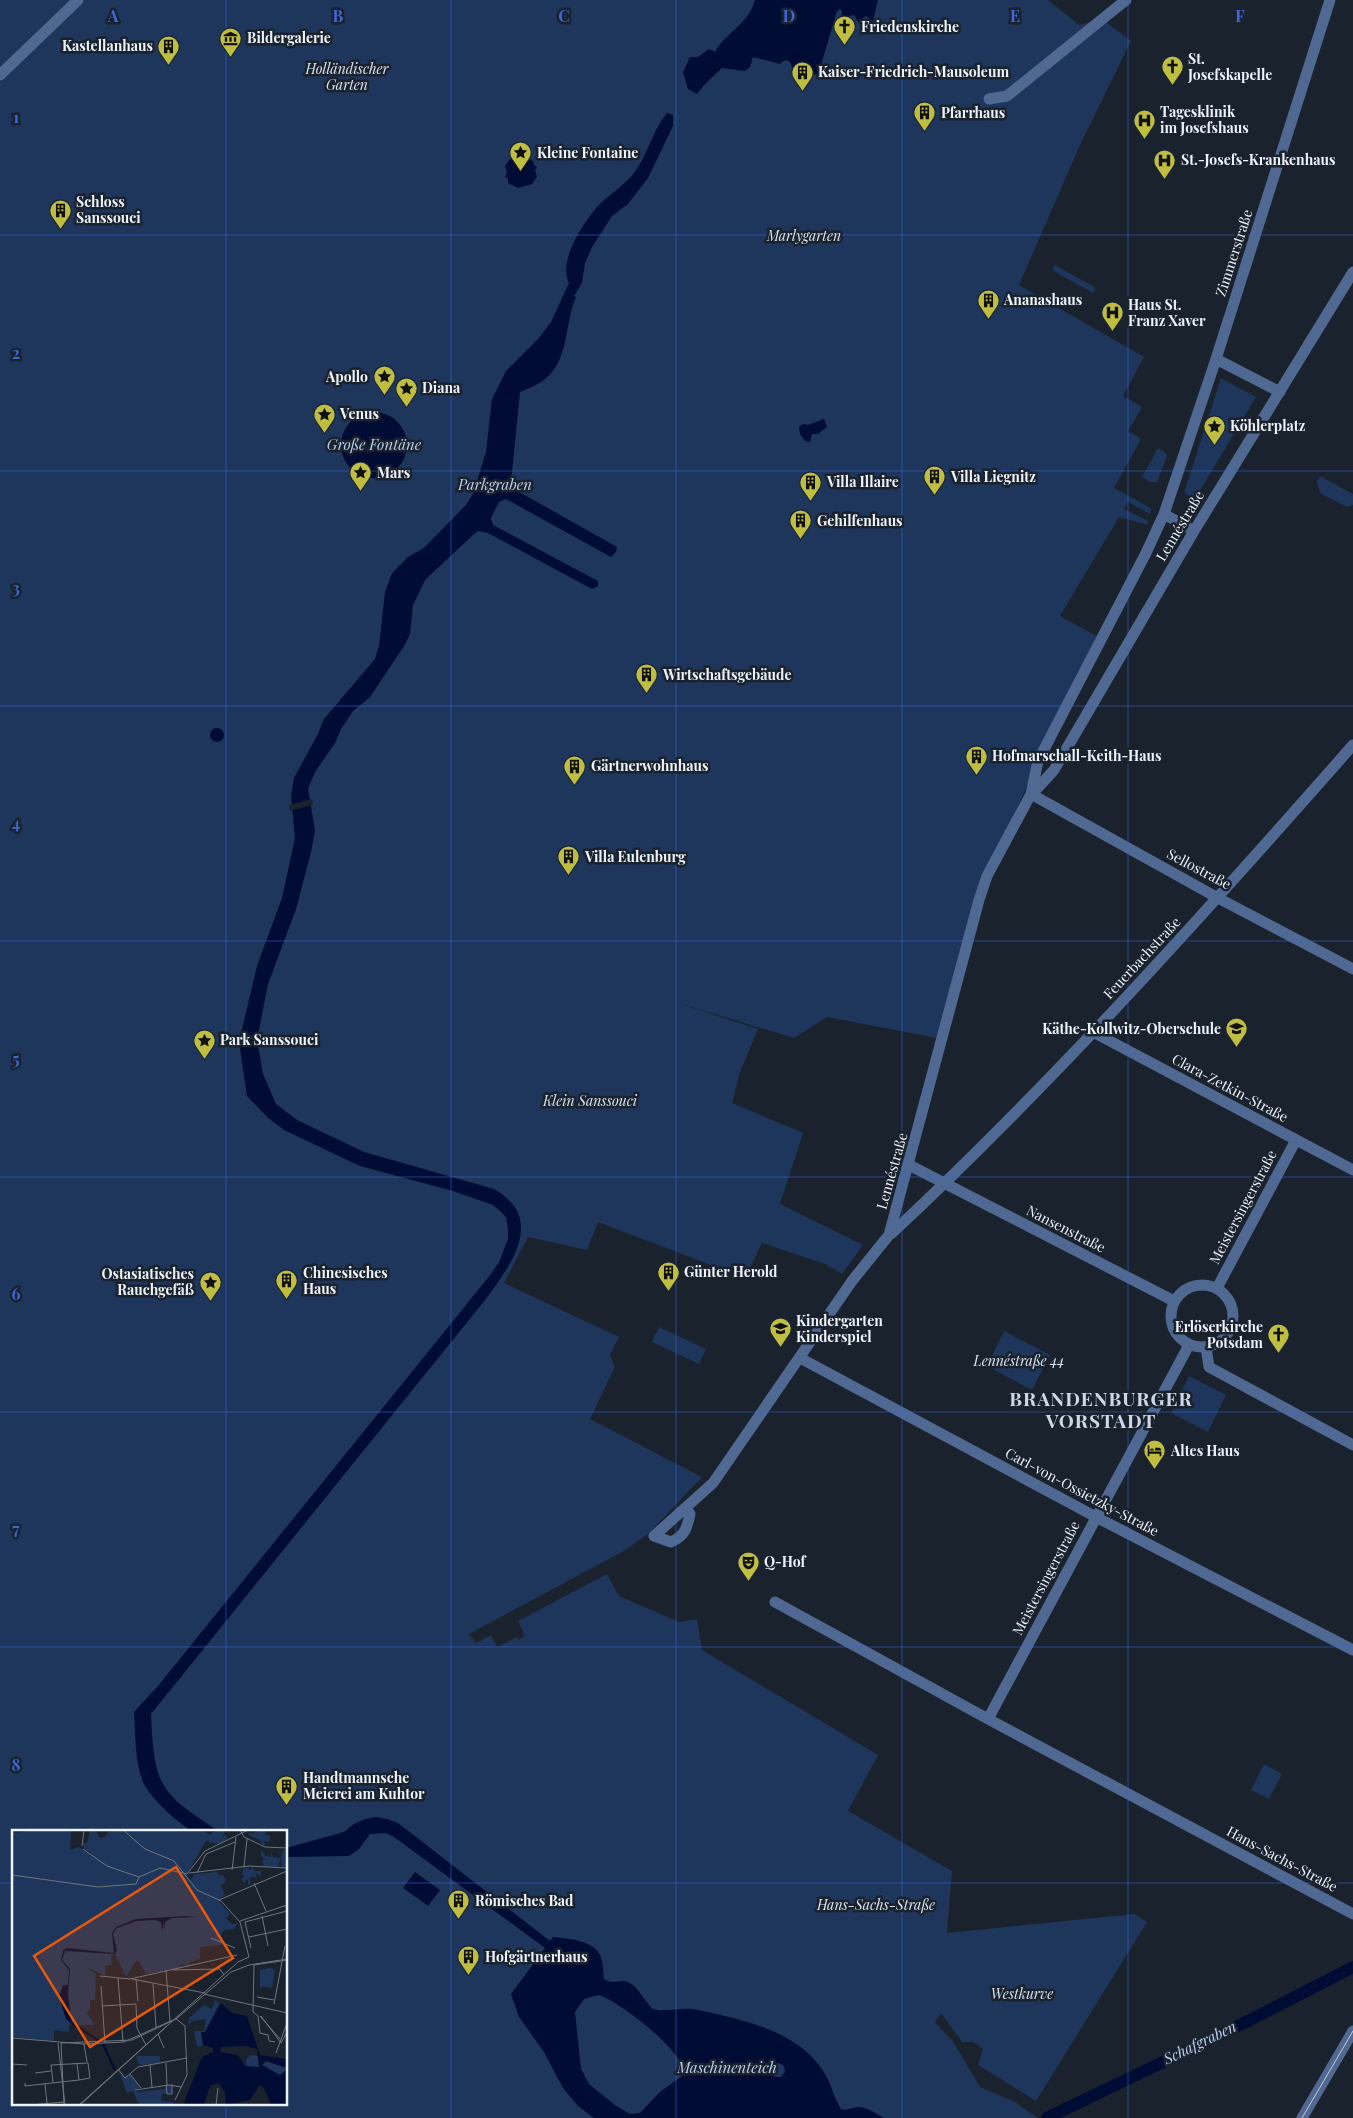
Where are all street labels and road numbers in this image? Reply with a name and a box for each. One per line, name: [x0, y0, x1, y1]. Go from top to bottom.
street label: Zimmerstraße: [1211, 207, 1257, 299]
street label: Lennéstraße: [1151, 487, 1208, 564]
street label: Sellostraße: [1164, 844, 1235, 893]
street label: Feuerbachstraße: [1099, 913, 1185, 1003]
street label: Clara-Zetkin-Straße: [1169, 1049, 1292, 1126]
street label: Lennéstraße: [872, 1130, 912, 1211]
street label: Meistersingerstraße: [1204, 1146, 1281, 1267]
street label: Nansenstraße: [1023, 1201, 1109, 1257]
street label: Carl-von-Ossietzky-Straße: [1002, 1443, 1162, 1540]
street label: Meistersingerstraße: [1007, 1517, 1084, 1638]
street label: Hans-Sachs-Straße: [1224, 1821, 1341, 1896]

